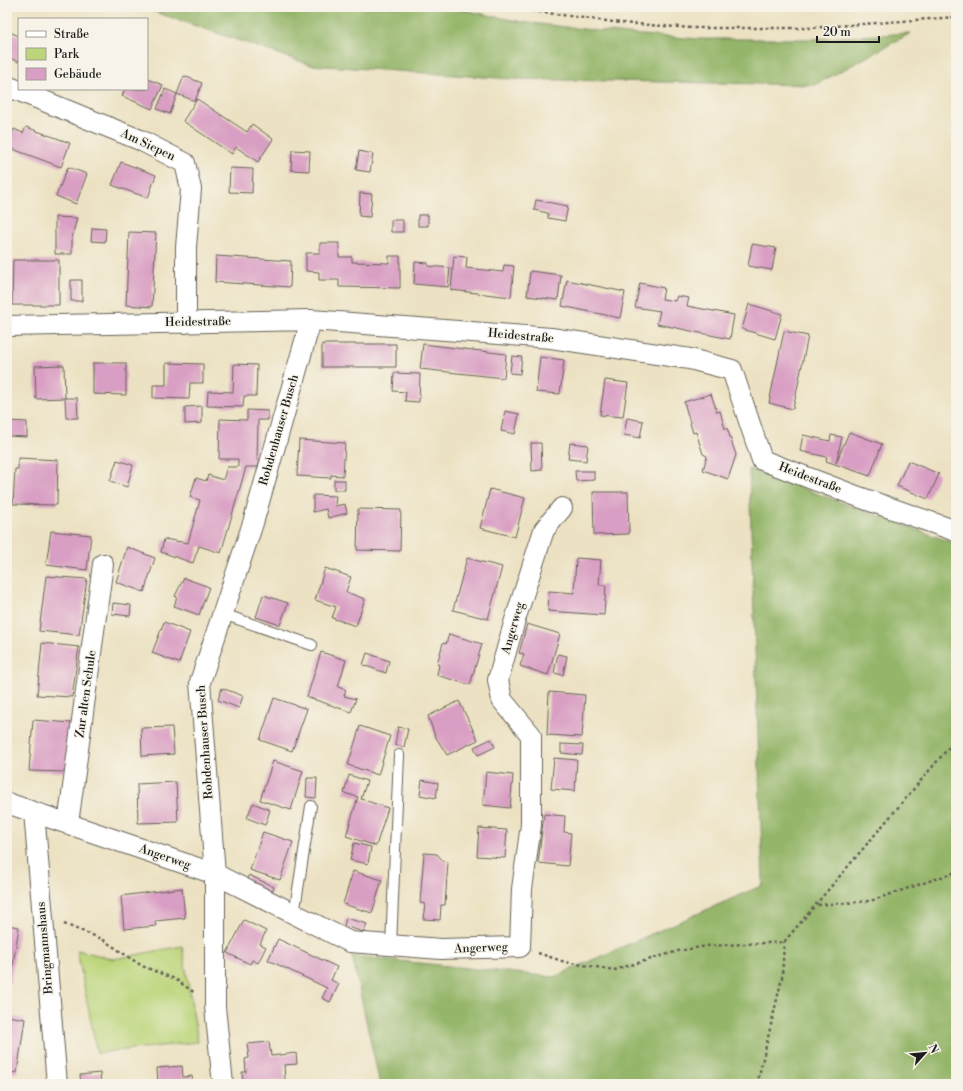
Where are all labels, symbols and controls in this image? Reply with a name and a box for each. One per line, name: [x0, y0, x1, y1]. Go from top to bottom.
legend: [18, 18, 148, 90]
scale bar: [817, 18, 879, 44]
text: 20 m: [823, 25, 851, 40]
text: Straße: [54, 27, 89, 42]
text: Park: [54, 47, 80, 62]
text: Gebäude: [54, 67, 102, 82]
street label: Am Siepen: [118, 125, 178, 164]
street label: Heidestraße: [165, 314, 231, 330]
street label: Heidestraße: [487, 326, 555, 346]
street label: Rohdenhauser Busch: [256, 373, 302, 487]
street label: Heidestraße: [776, 459, 844, 497]
street label: Angerweg: [498, 599, 528, 657]
street label: Zur alten Schule: [72, 649, 100, 739]
street label: Rohdenhauser Busch: [194, 684, 216, 800]
street label: Angerweg: [136, 841, 194, 873]
street label: Bringmannshaus: [33, 901, 57, 996]
street label: Angerweg: [453, 940, 509, 956]
north arrow: [905, 1033, 945, 1073]
text: N: [925, 1042, 941, 1056]

